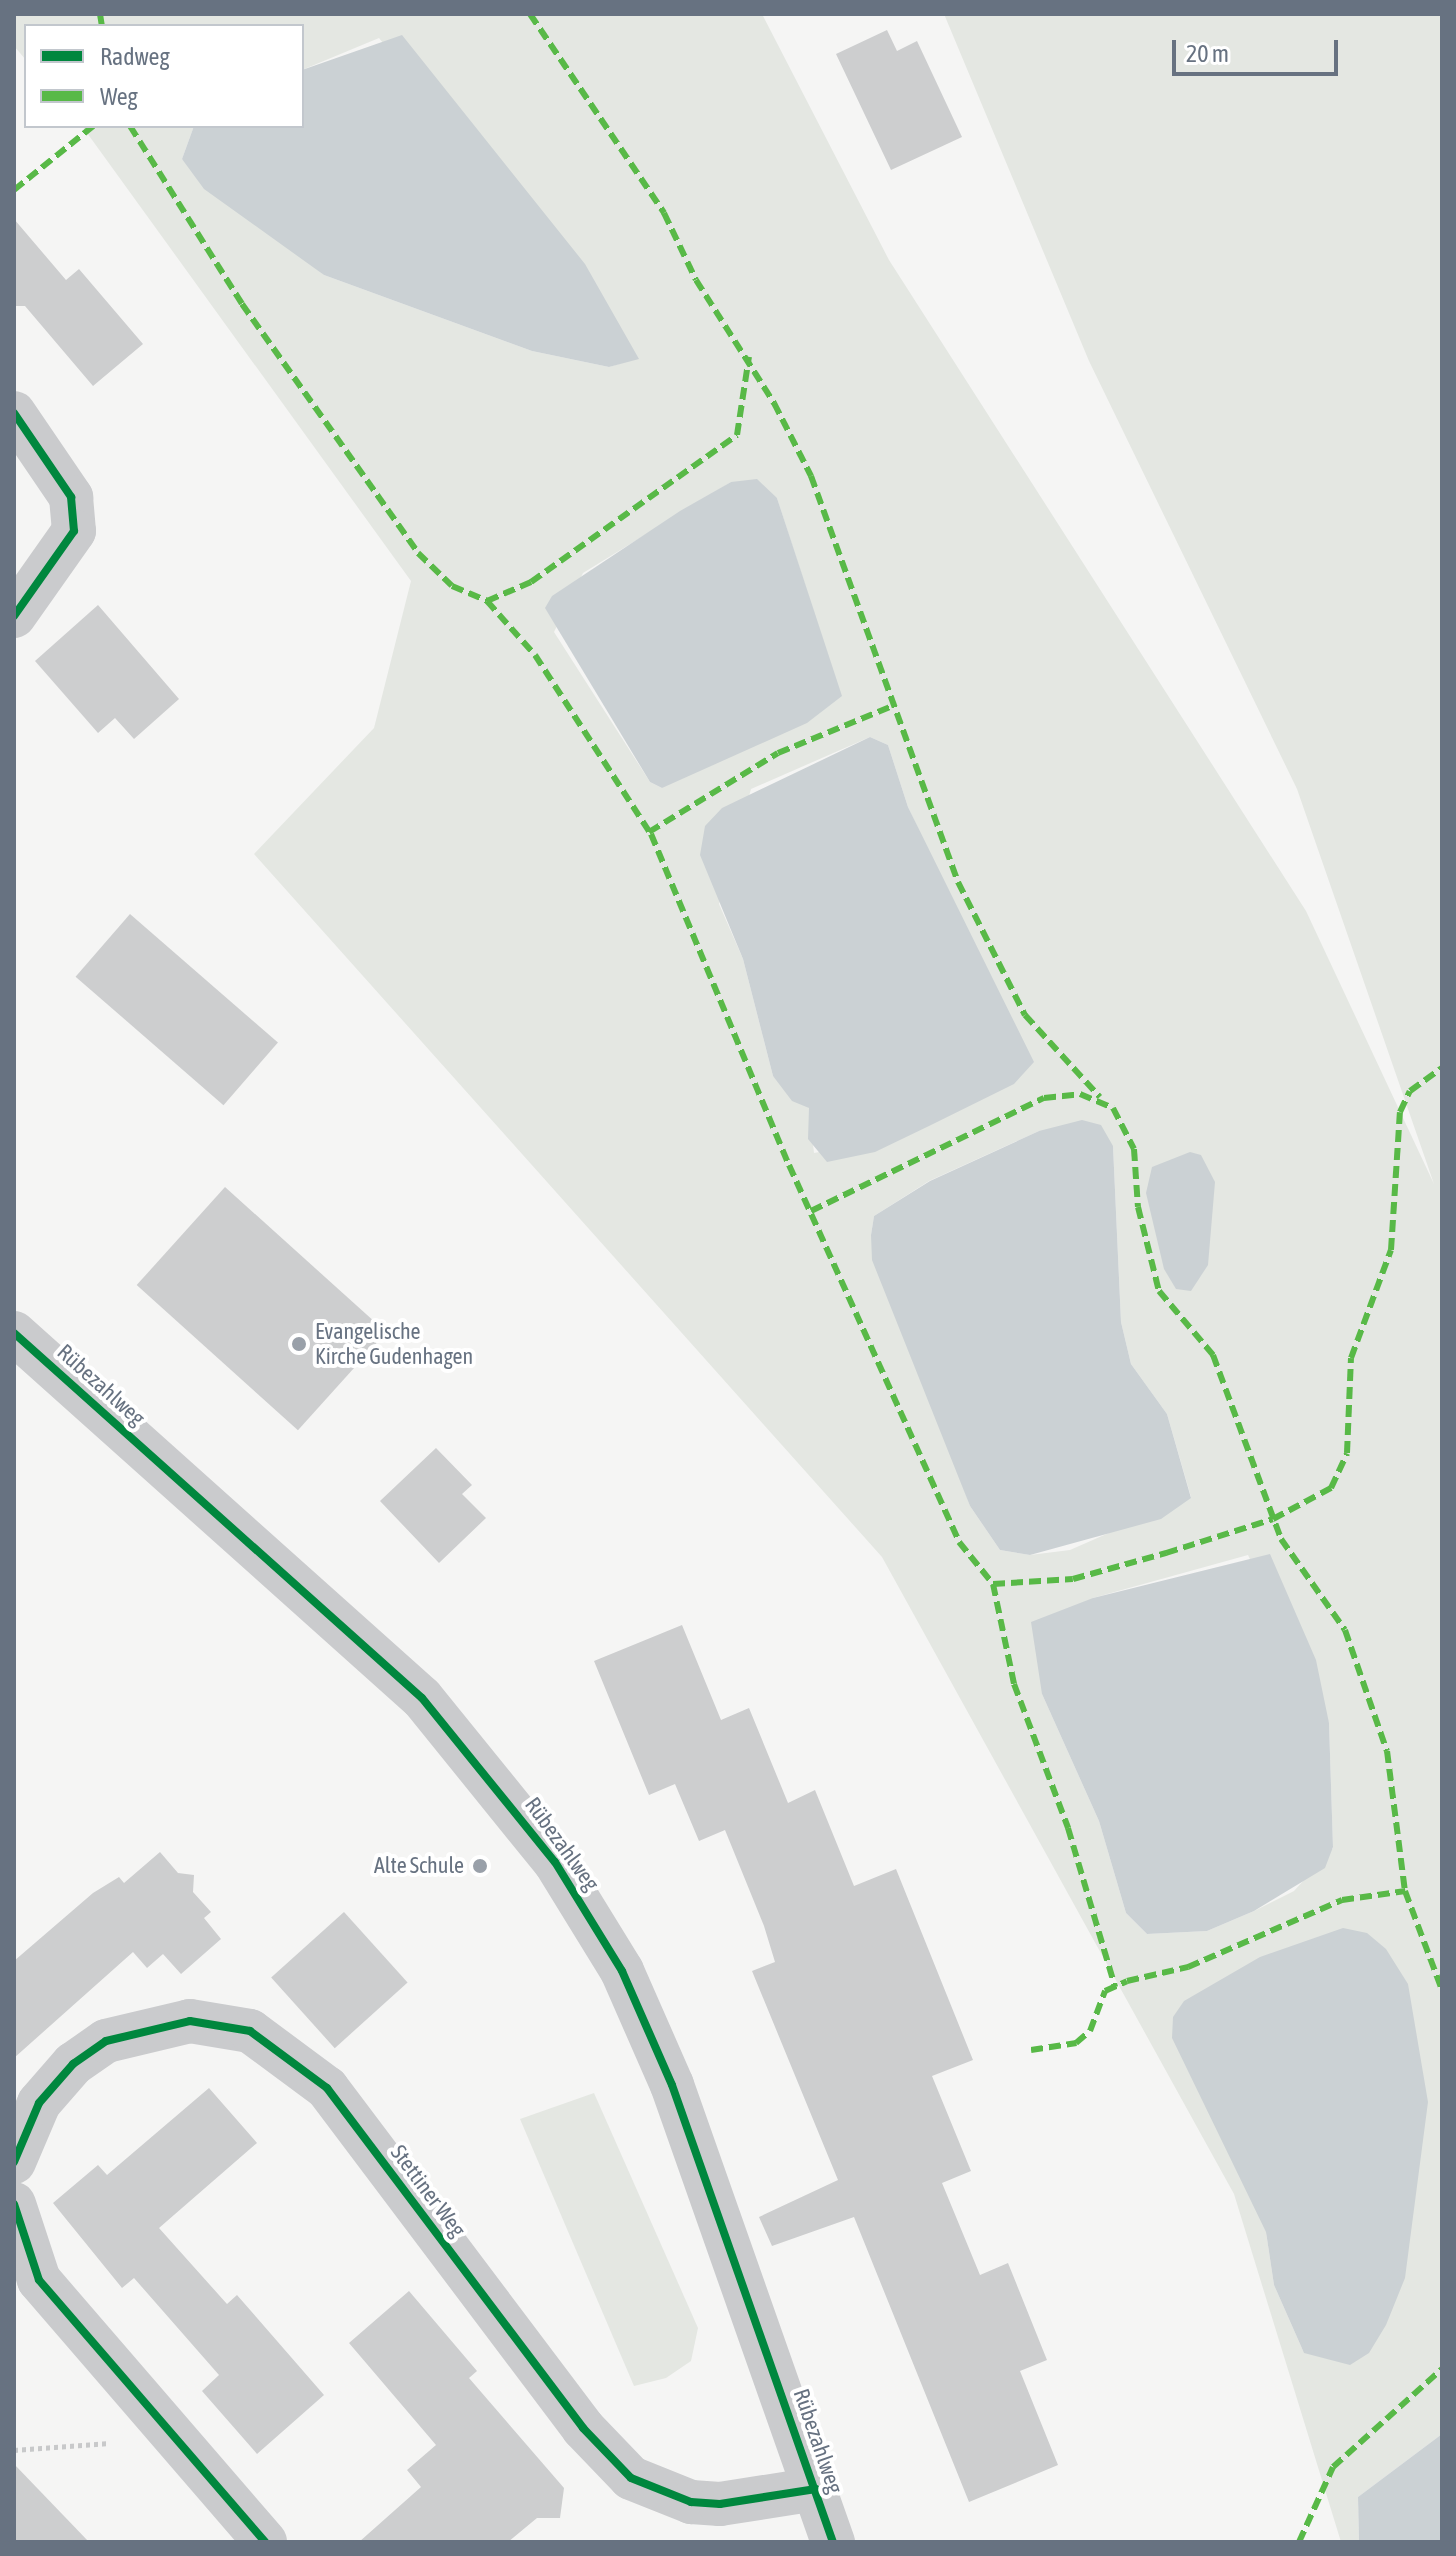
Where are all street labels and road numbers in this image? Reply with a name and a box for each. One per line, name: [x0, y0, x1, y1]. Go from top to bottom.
street label: Rübezahlweg: [52, 1339, 150, 1431]
street label: Rübezahlweg: [519, 1792, 605, 1896]
street label: Stettiner Weg: [385, 2140, 471, 2242]
street label: Rübezahlweg: [788, 2385, 848, 2497]

